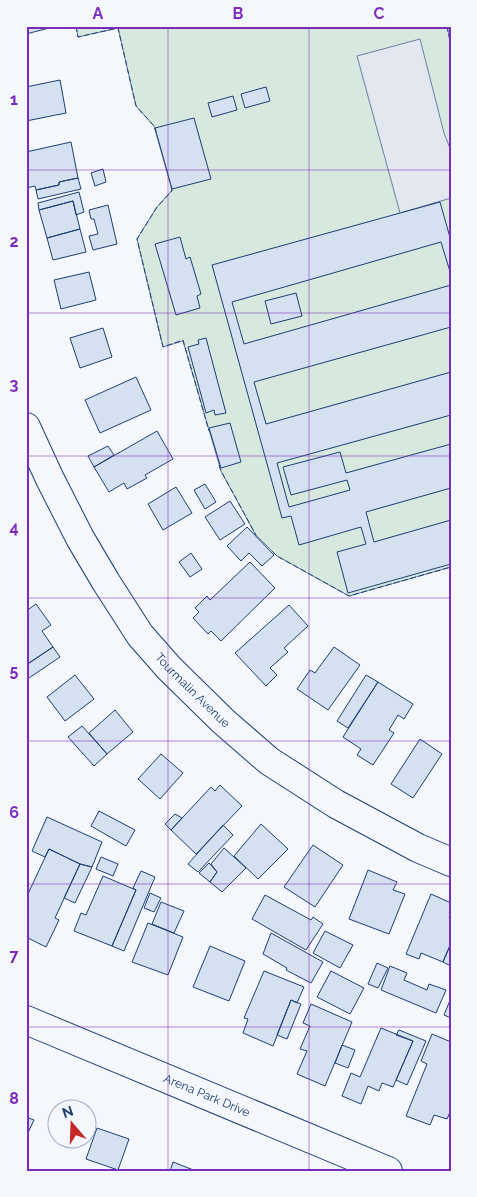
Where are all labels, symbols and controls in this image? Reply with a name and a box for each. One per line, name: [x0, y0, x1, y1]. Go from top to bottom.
text: A: [93, 4, 104, 23]
text: B: [233, 4, 244, 23]
text: C: [374, 4, 385, 23]
text: 1: [10, 90, 18, 109]
text: 2: [9, 232, 19, 251]
text: 3: [10, 375, 19, 394]
text: 4: [9, 518, 19, 537]
street label: Tourmalin Avenue: [152, 650, 233, 731]
text: 5: [10, 661, 19, 680]
text: 6: [9, 803, 19, 822]
text: 7: [10, 946, 19, 965]
street label: Arena Park Drive: [162, 1071, 252, 1120]
text: 8: [9, 1089, 19, 1108]
north arrow: [48, 1100, 98, 1150]
text: N: [60, 1102, 75, 1121]

